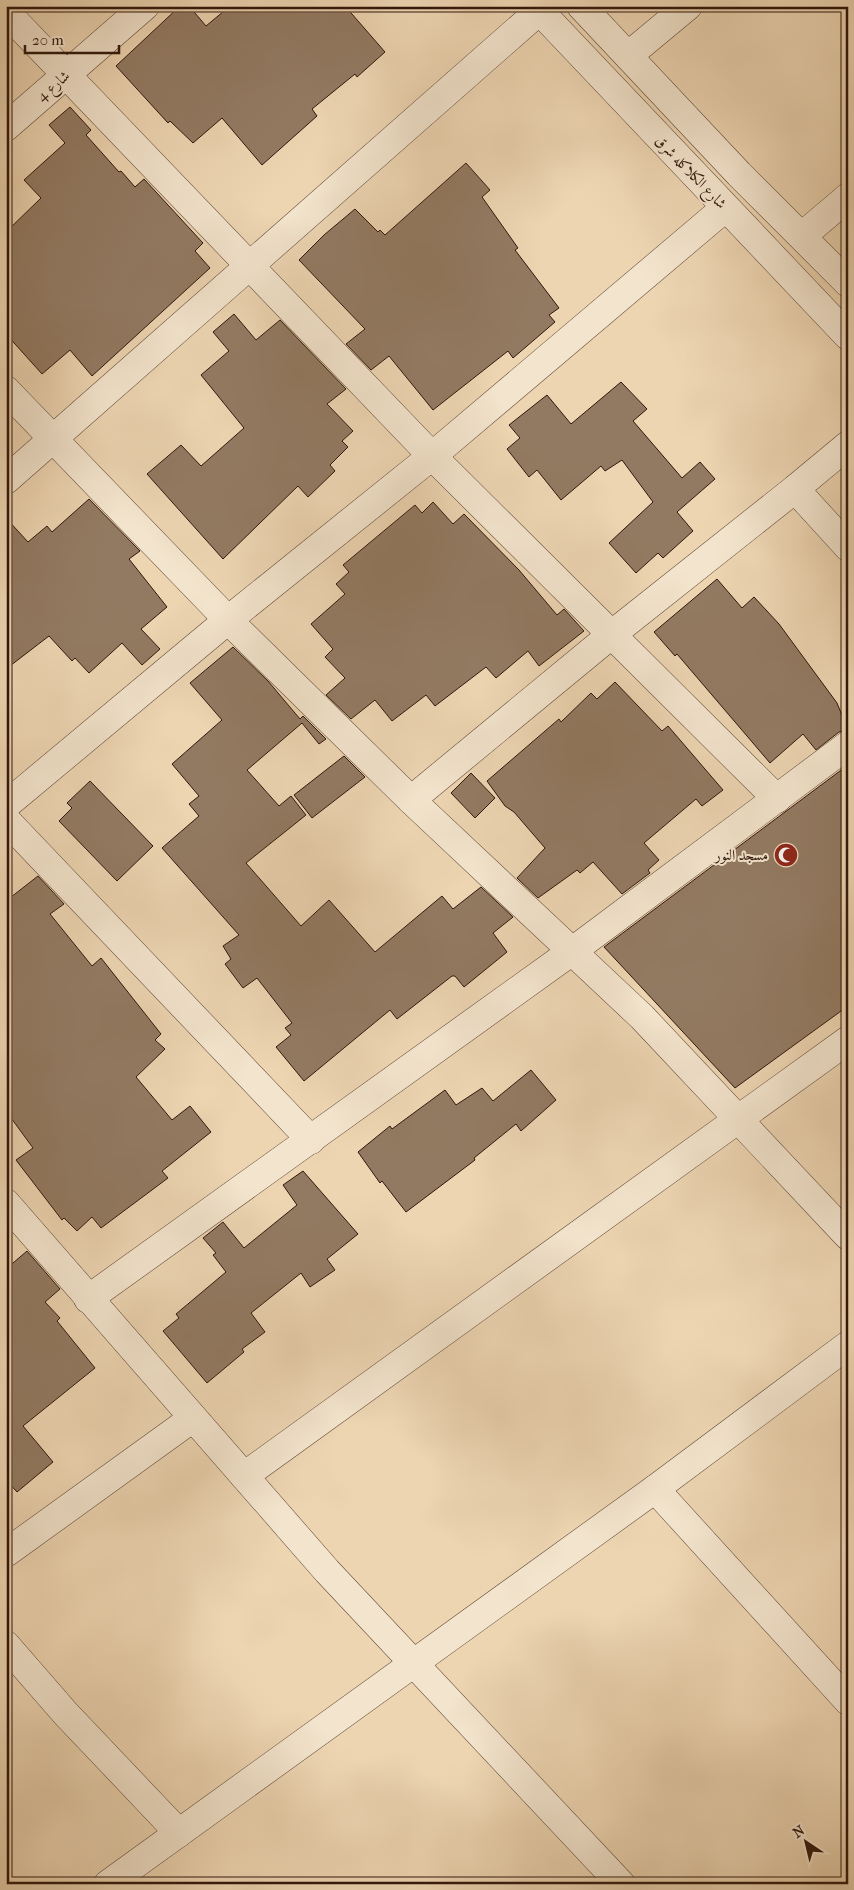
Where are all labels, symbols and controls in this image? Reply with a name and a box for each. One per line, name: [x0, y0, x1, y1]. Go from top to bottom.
scale bar: [25, 22, 119, 54]
text: 20 m: [32, 31, 64, 49]
street label: شارع 4: [33, 67, 76, 108]
street label: شارع الكلاكله شرق: [649, 131, 731, 215]
mosque icon: مسجد النور: [773, 842, 799, 868]
place label: مسجد النور: [713, 846, 768, 864]
north arrow: [782, 1818, 832, 1868]
text: N: [790, 1822, 808, 1842]

